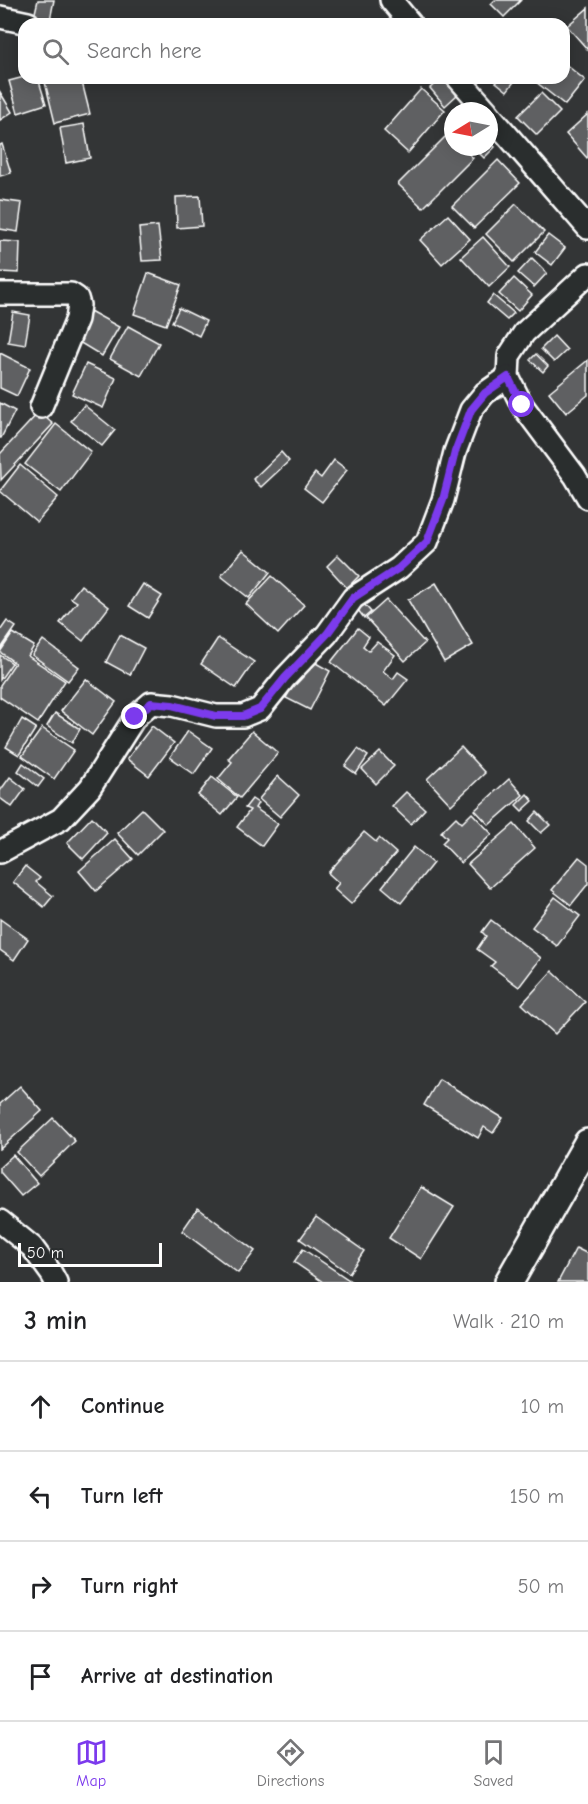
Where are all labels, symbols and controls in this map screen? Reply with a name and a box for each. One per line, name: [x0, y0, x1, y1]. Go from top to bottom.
search box: [18, 18, 570, 84]
icon: search: [39, 35, 72, 68]
text: Search here: [87, 38, 202, 64]
north arrow: [444, 102, 498, 156]
route start: [508, 391, 534, 417]
route end: [121, 703, 147, 729]
scale bar: [18, 1240, 162, 1268]
text: 50 m: [27, 1244, 64, 1262]
text: 3 min: [24, 1306, 87, 1336]
text: Walk · 210 m: [453, 1310, 564, 1333]
icon: ahead: [24, 1390, 57, 1423]
text: Continue: [81, 1393, 164, 1419]
text: 10 m: [521, 1395, 564, 1418]
icon: left: [24, 1480, 57, 1513]
text: Turn left: [81, 1483, 163, 1509]
text: 150 m: [510, 1485, 564, 1508]
icon: right: [24, 1570, 57, 1603]
text: Turn right: [81, 1573, 178, 1599]
text: 50 m: [518, 1575, 564, 1598]
icon: arrive: [24, 1660, 57, 1693]
text: Arrive at destination: [81, 1663, 273, 1689]
tab: Map: [75, 1736, 108, 1790]
tab: Directions: [257, 1736, 324, 1790]
tab: Saved: [473, 1736, 513, 1790]

